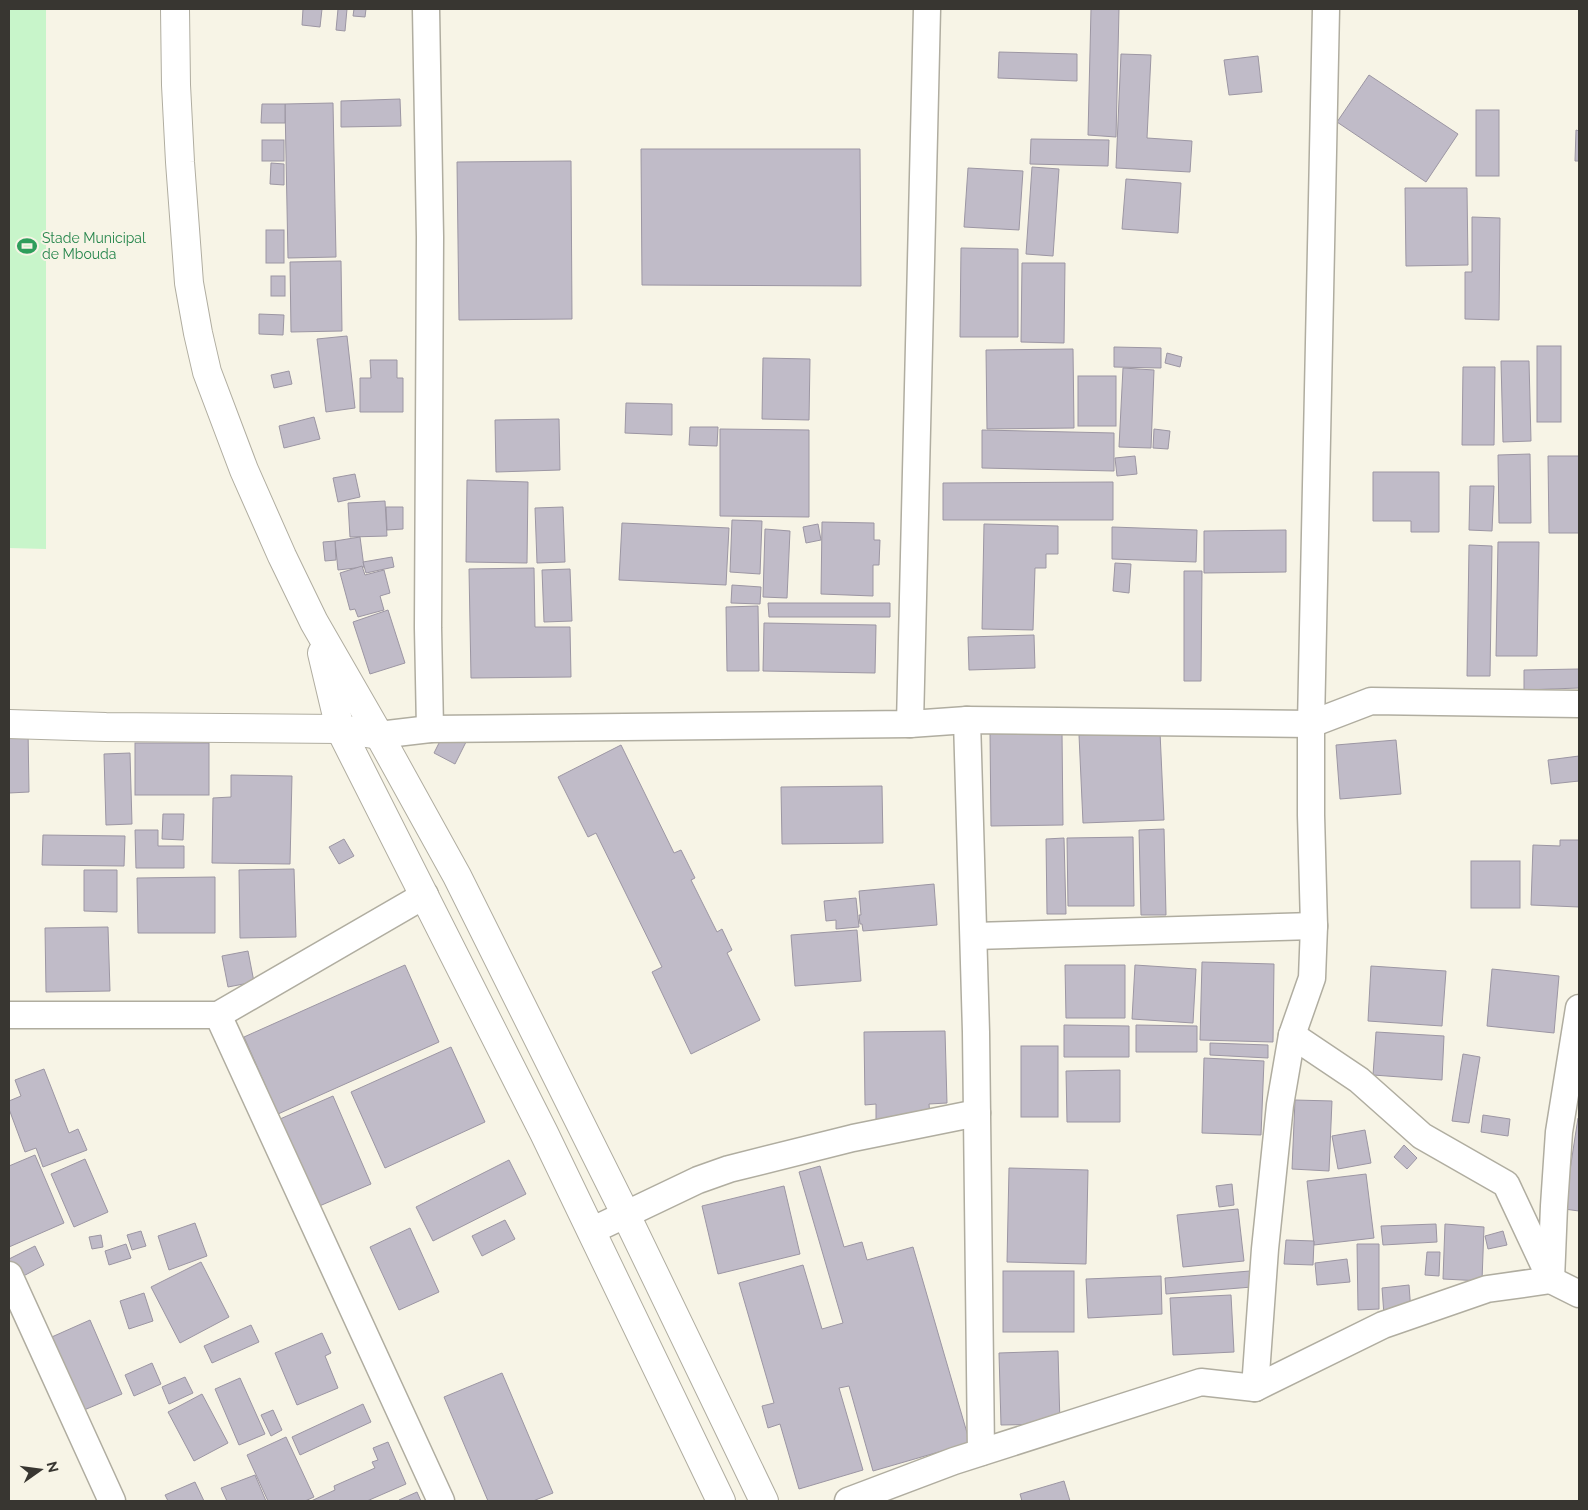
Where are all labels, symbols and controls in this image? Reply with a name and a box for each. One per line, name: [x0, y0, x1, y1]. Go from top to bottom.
place label: Stade Municipal de Mbouda: [42, 230, 146, 262]
sports icon: Stade Municipal de Mbouda: [16, 235, 38, 257]
north arrow: [15, 1445, 65, 1495]
text: N: [44, 1460, 62, 1474]

